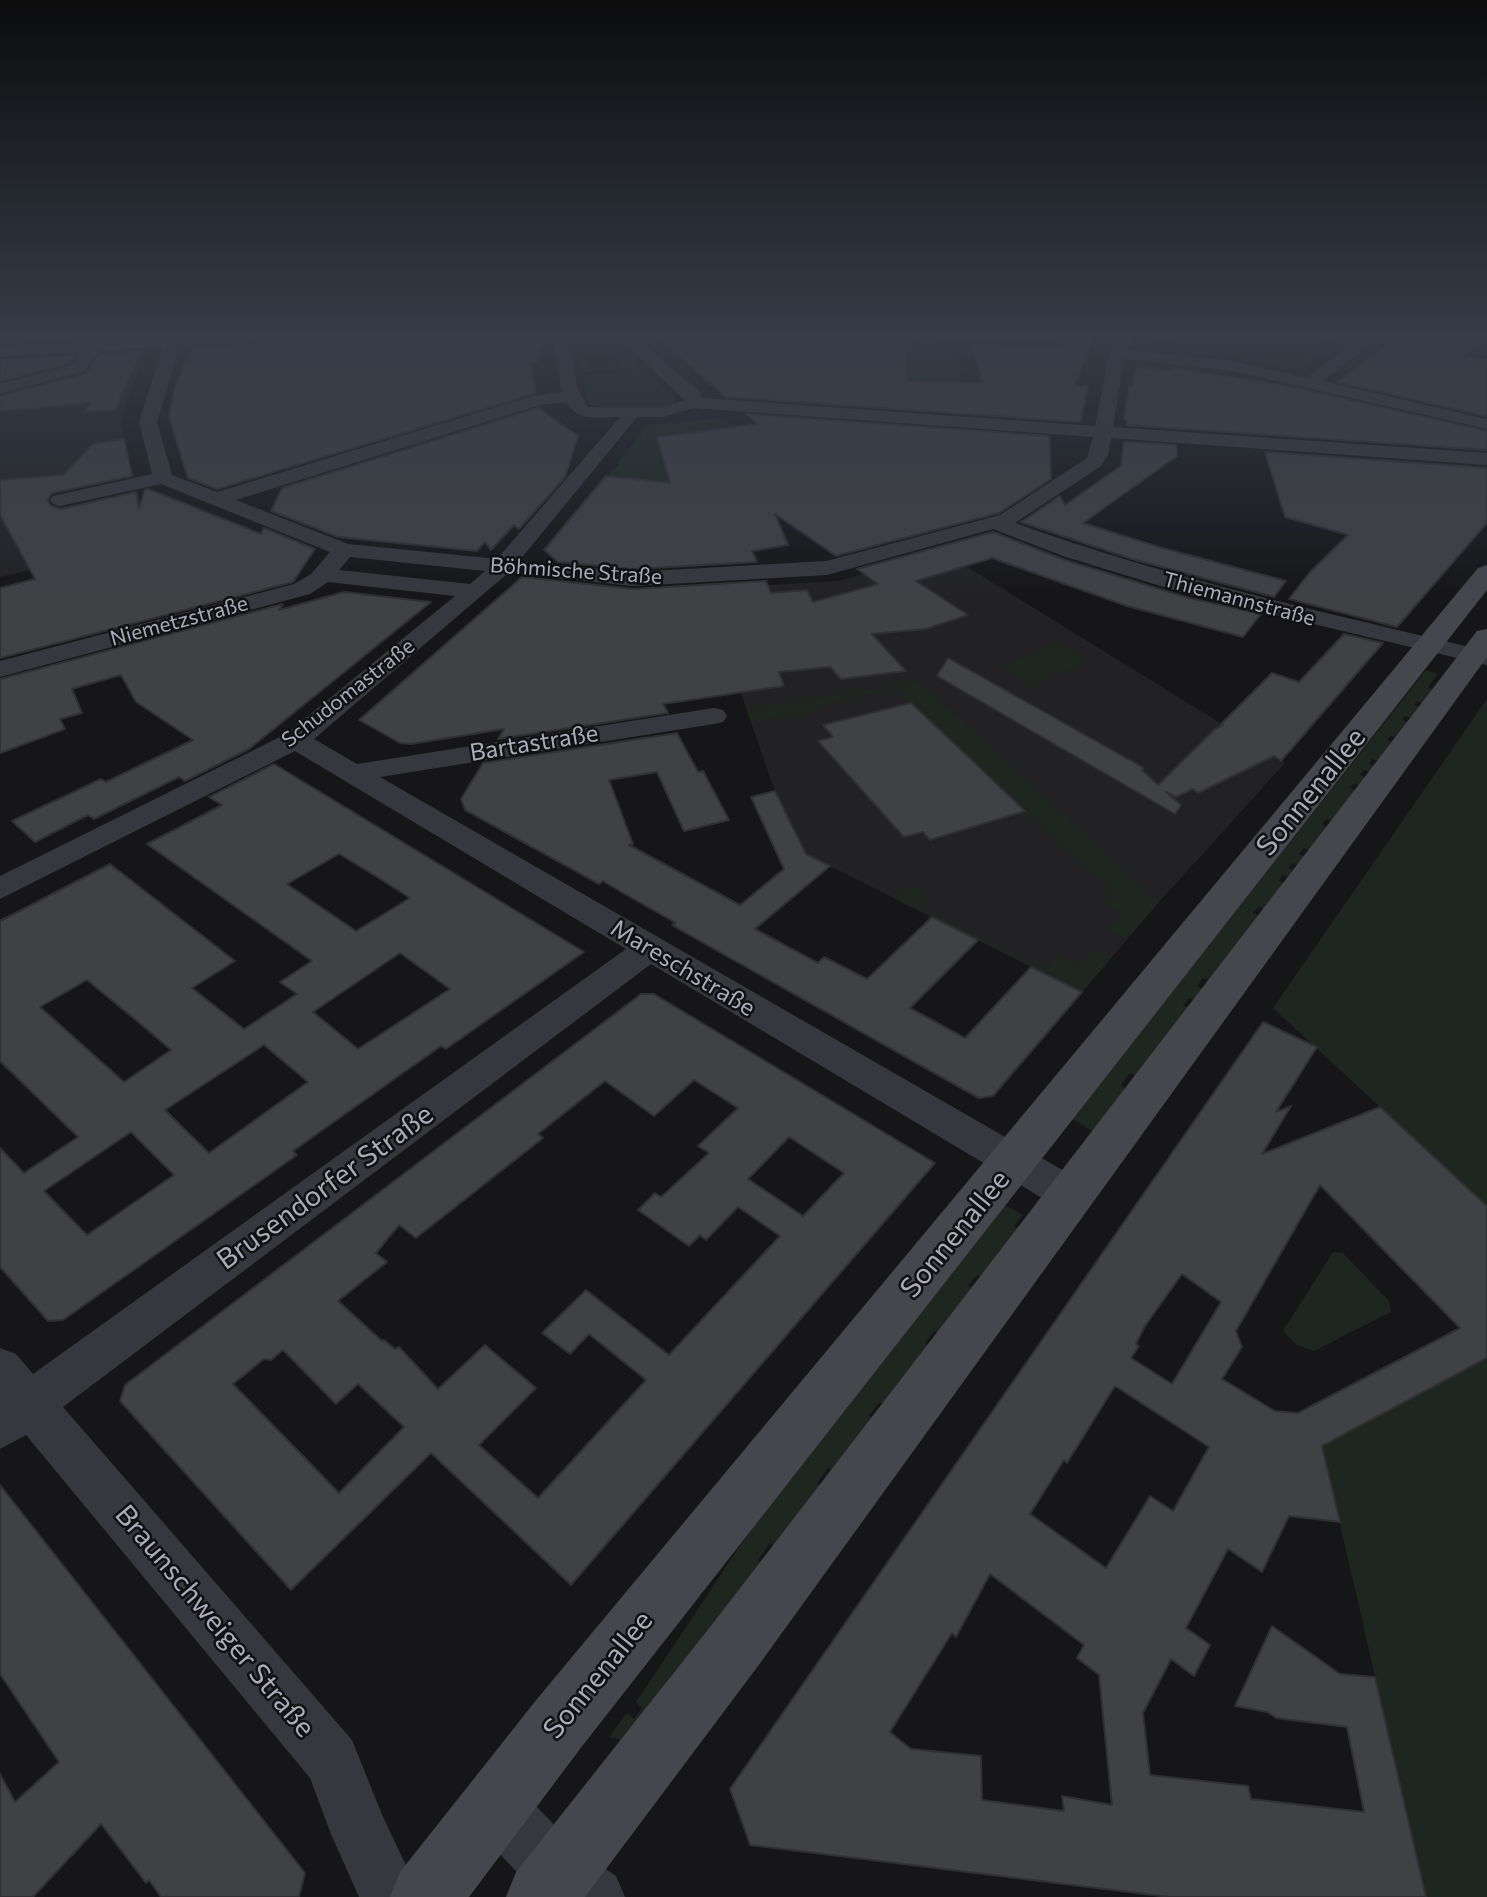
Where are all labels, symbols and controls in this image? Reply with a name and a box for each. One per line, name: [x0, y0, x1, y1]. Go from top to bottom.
street label: Böhmische Straße: [489, 552, 663, 590]
street label: Thiemannstraße: [1160, 567, 1318, 631]
street label: Niemetzstraße: [107, 590, 251, 652]
street label: Schudomastraße: [277, 633, 419, 753]
street label: Bartastraße: [468, 719, 600, 767]
street label: Sonnenallee: [1249, 721, 1373, 863]
street label: Mareschstraße: [606, 914, 760, 1022]
street label: Brusendorfer Straße: [210, 1097, 440, 1277]
street label: Sonnenallee: [893, 1163, 1017, 1305]
street label: Braunschweiger Straße: [108, 1498, 322, 1744]
street label: Sonnenallee: [536, 1604, 660, 1746]

